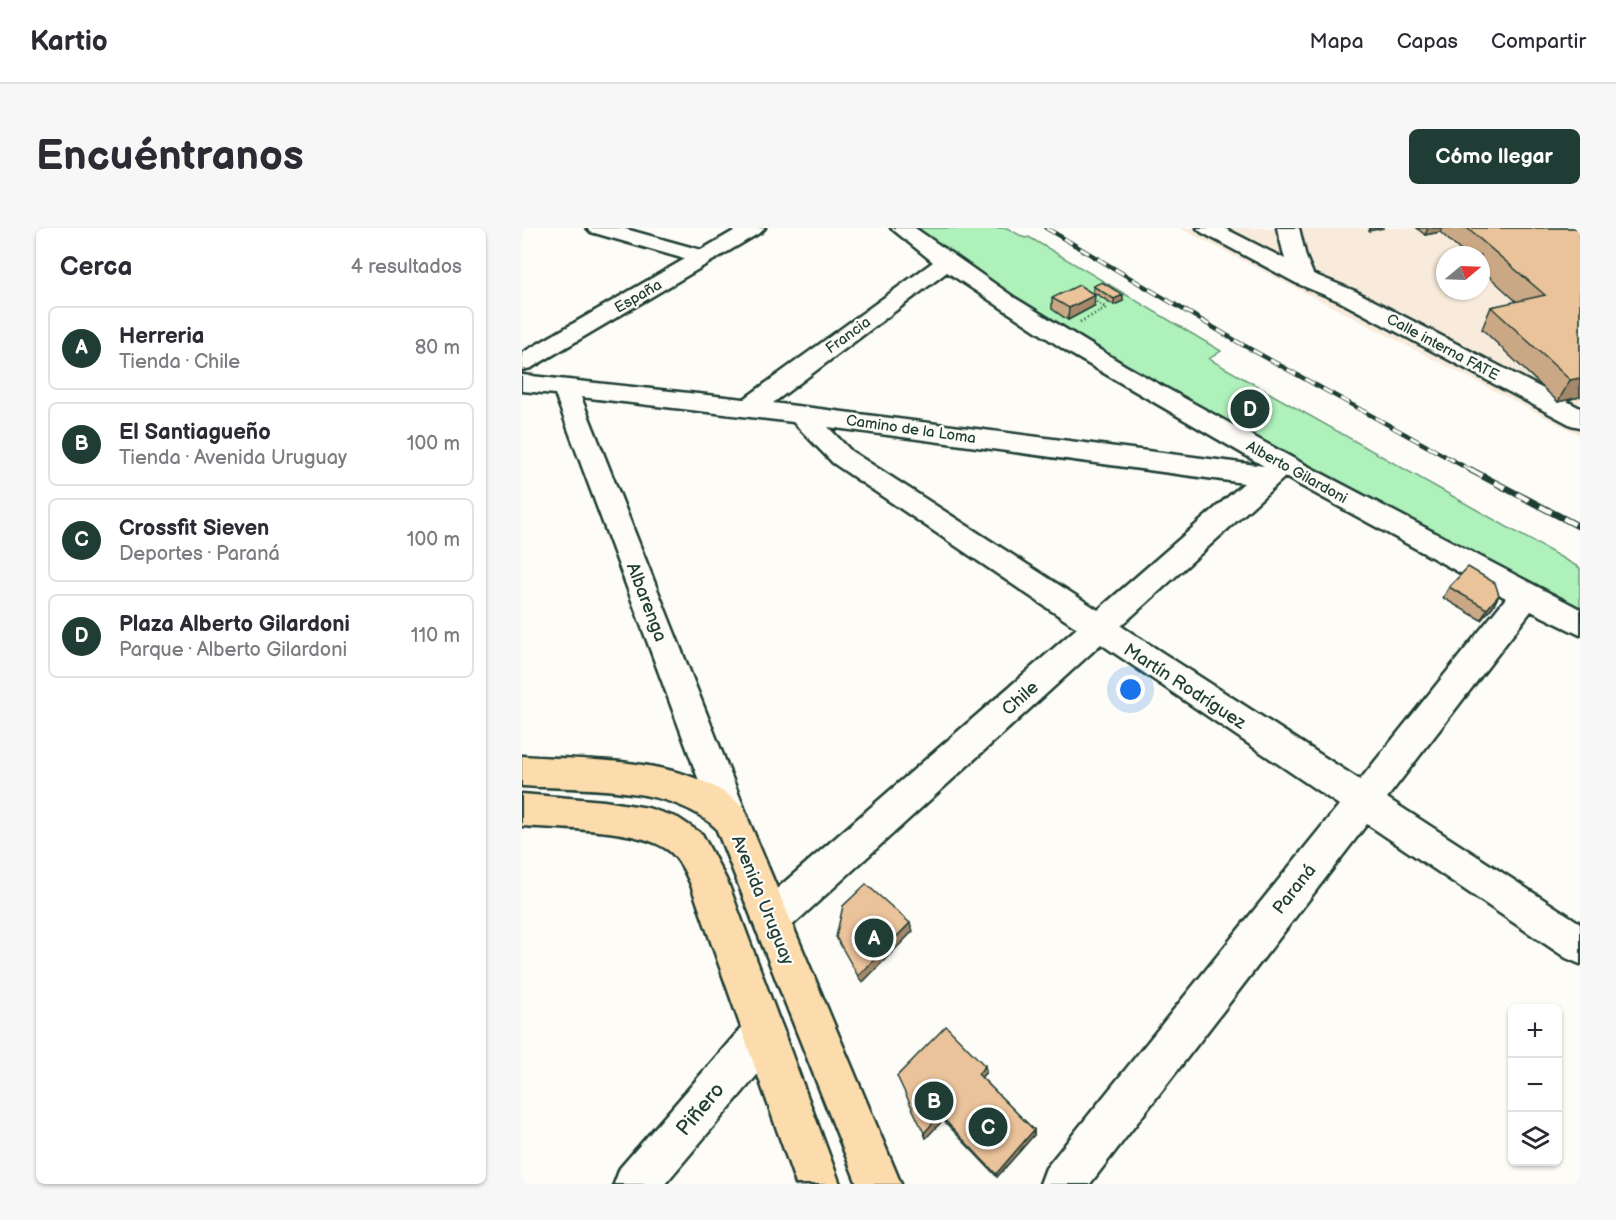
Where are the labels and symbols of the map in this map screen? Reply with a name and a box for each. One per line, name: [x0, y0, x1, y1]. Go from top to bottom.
north arrow: [1436, 246, 1490, 300]
street label: España: [611, 275, 665, 318]
street label: Calle interna FATE: [1383, 310, 1502, 385]
street label: Francia: [822, 313, 875, 358]
pin: D: [1230, 386, 1270, 432]
street label: Camino de la Loma: [845, 411, 977, 448]
street label: Alberto Gilardoni: [1243, 437, 1351, 508]
street label: Albarenga: [622, 560, 671, 645]
street label: Martín Rodríguez: [1120, 639, 1250, 734]
your location: [1116, 675, 1145, 704]
street label: Chile: [998, 676, 1043, 720]
street label: Avenida Uruguay: [727, 832, 798, 969]
street label: Paraná: [1268, 860, 1320, 918]
pin: A: [854, 916, 894, 960]
street label: Piñero: [671, 1078, 730, 1141]
pin: B: [914, 1078, 954, 1124]
pin: C: [968, 1104, 1008, 1150]

